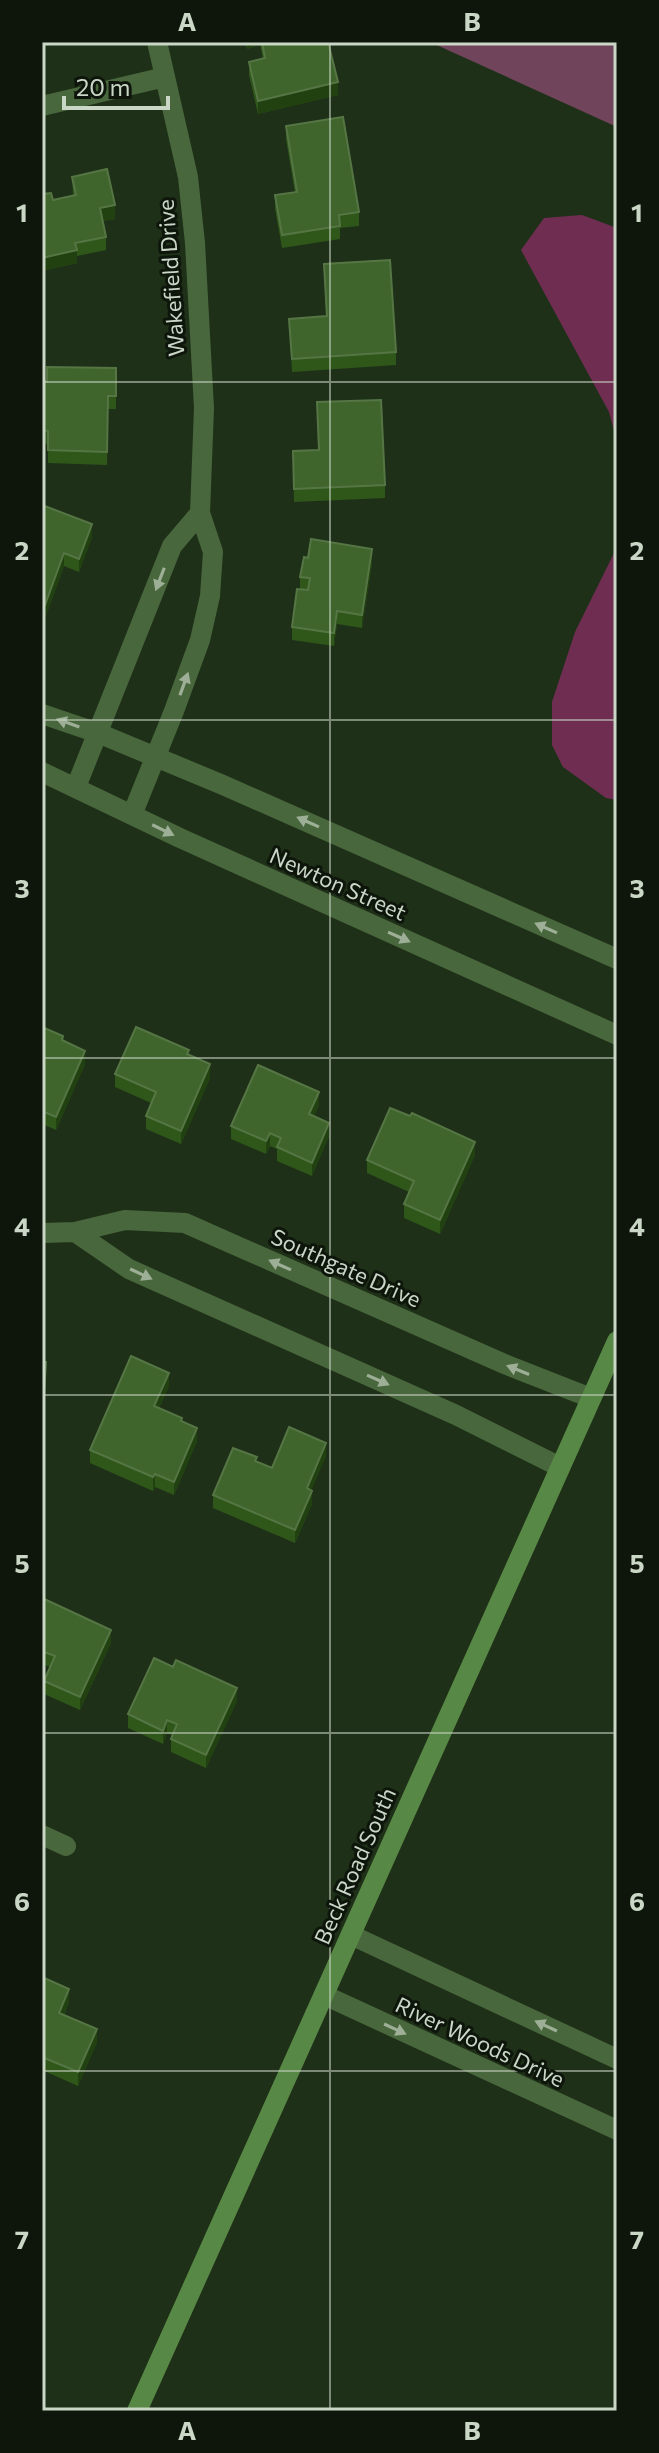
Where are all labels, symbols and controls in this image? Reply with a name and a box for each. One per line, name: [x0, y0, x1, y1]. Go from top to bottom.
text: A: [178, 5, 197, 36]
text: B: [463, 5, 481, 36]
scale bar: [64, 60, 168, 110]
text: 20 m: [76, 72, 130, 101]
text: 1: [16, 196, 28, 227]
text: 1: [631, 196, 643, 227]
street label: Wakefield Drive: [152, 199, 189, 357]
text: 2: [15, 534, 29, 565]
text: 2: [630, 534, 644, 565]
one-way arrow: [153, 567, 166, 591]
one-way arrow: [179, 672, 191, 696]
one-way arrow: [56, 716, 80, 728]
one-way arrow: [296, 816, 320, 829]
one-way arrow: [151, 823, 174, 837]
street label: Newton Street: [266, 841, 411, 926]
text: 3: [14, 872, 30, 903]
text: 3: [629, 872, 645, 903]
one-way arrow: [534, 921, 558, 935]
one-way arrow: [388, 931, 411, 944]
text: 4: [14, 1210, 30, 1241]
text: 4: [629, 1210, 645, 1241]
street label: Southgate Drive: [267, 1222, 425, 1313]
one-way arrow: [268, 1259, 292, 1272]
one-way arrow: [129, 1267, 153, 1281]
one-way arrow: [506, 1363, 530, 1376]
one-way arrow: [367, 1374, 390, 1387]
text: 5: [14, 1547, 30, 1578]
text: 5: [629, 1547, 645, 1578]
street label: Beck Road South: [308, 1783, 401, 1948]
text: 6: [14, 1885, 30, 1916]
text: 6: [629, 1885, 645, 1916]
street label: River Woods Drive: [392, 1991, 569, 2092]
one-way arrow: [535, 2019, 558, 2033]
one-way arrow: [383, 2022, 406, 2036]
text: 7: [15, 2223, 29, 2254]
text: 7: [630, 2223, 644, 2254]
text: A: [178, 2414, 197, 2445]
text: B: [463, 2414, 481, 2445]

